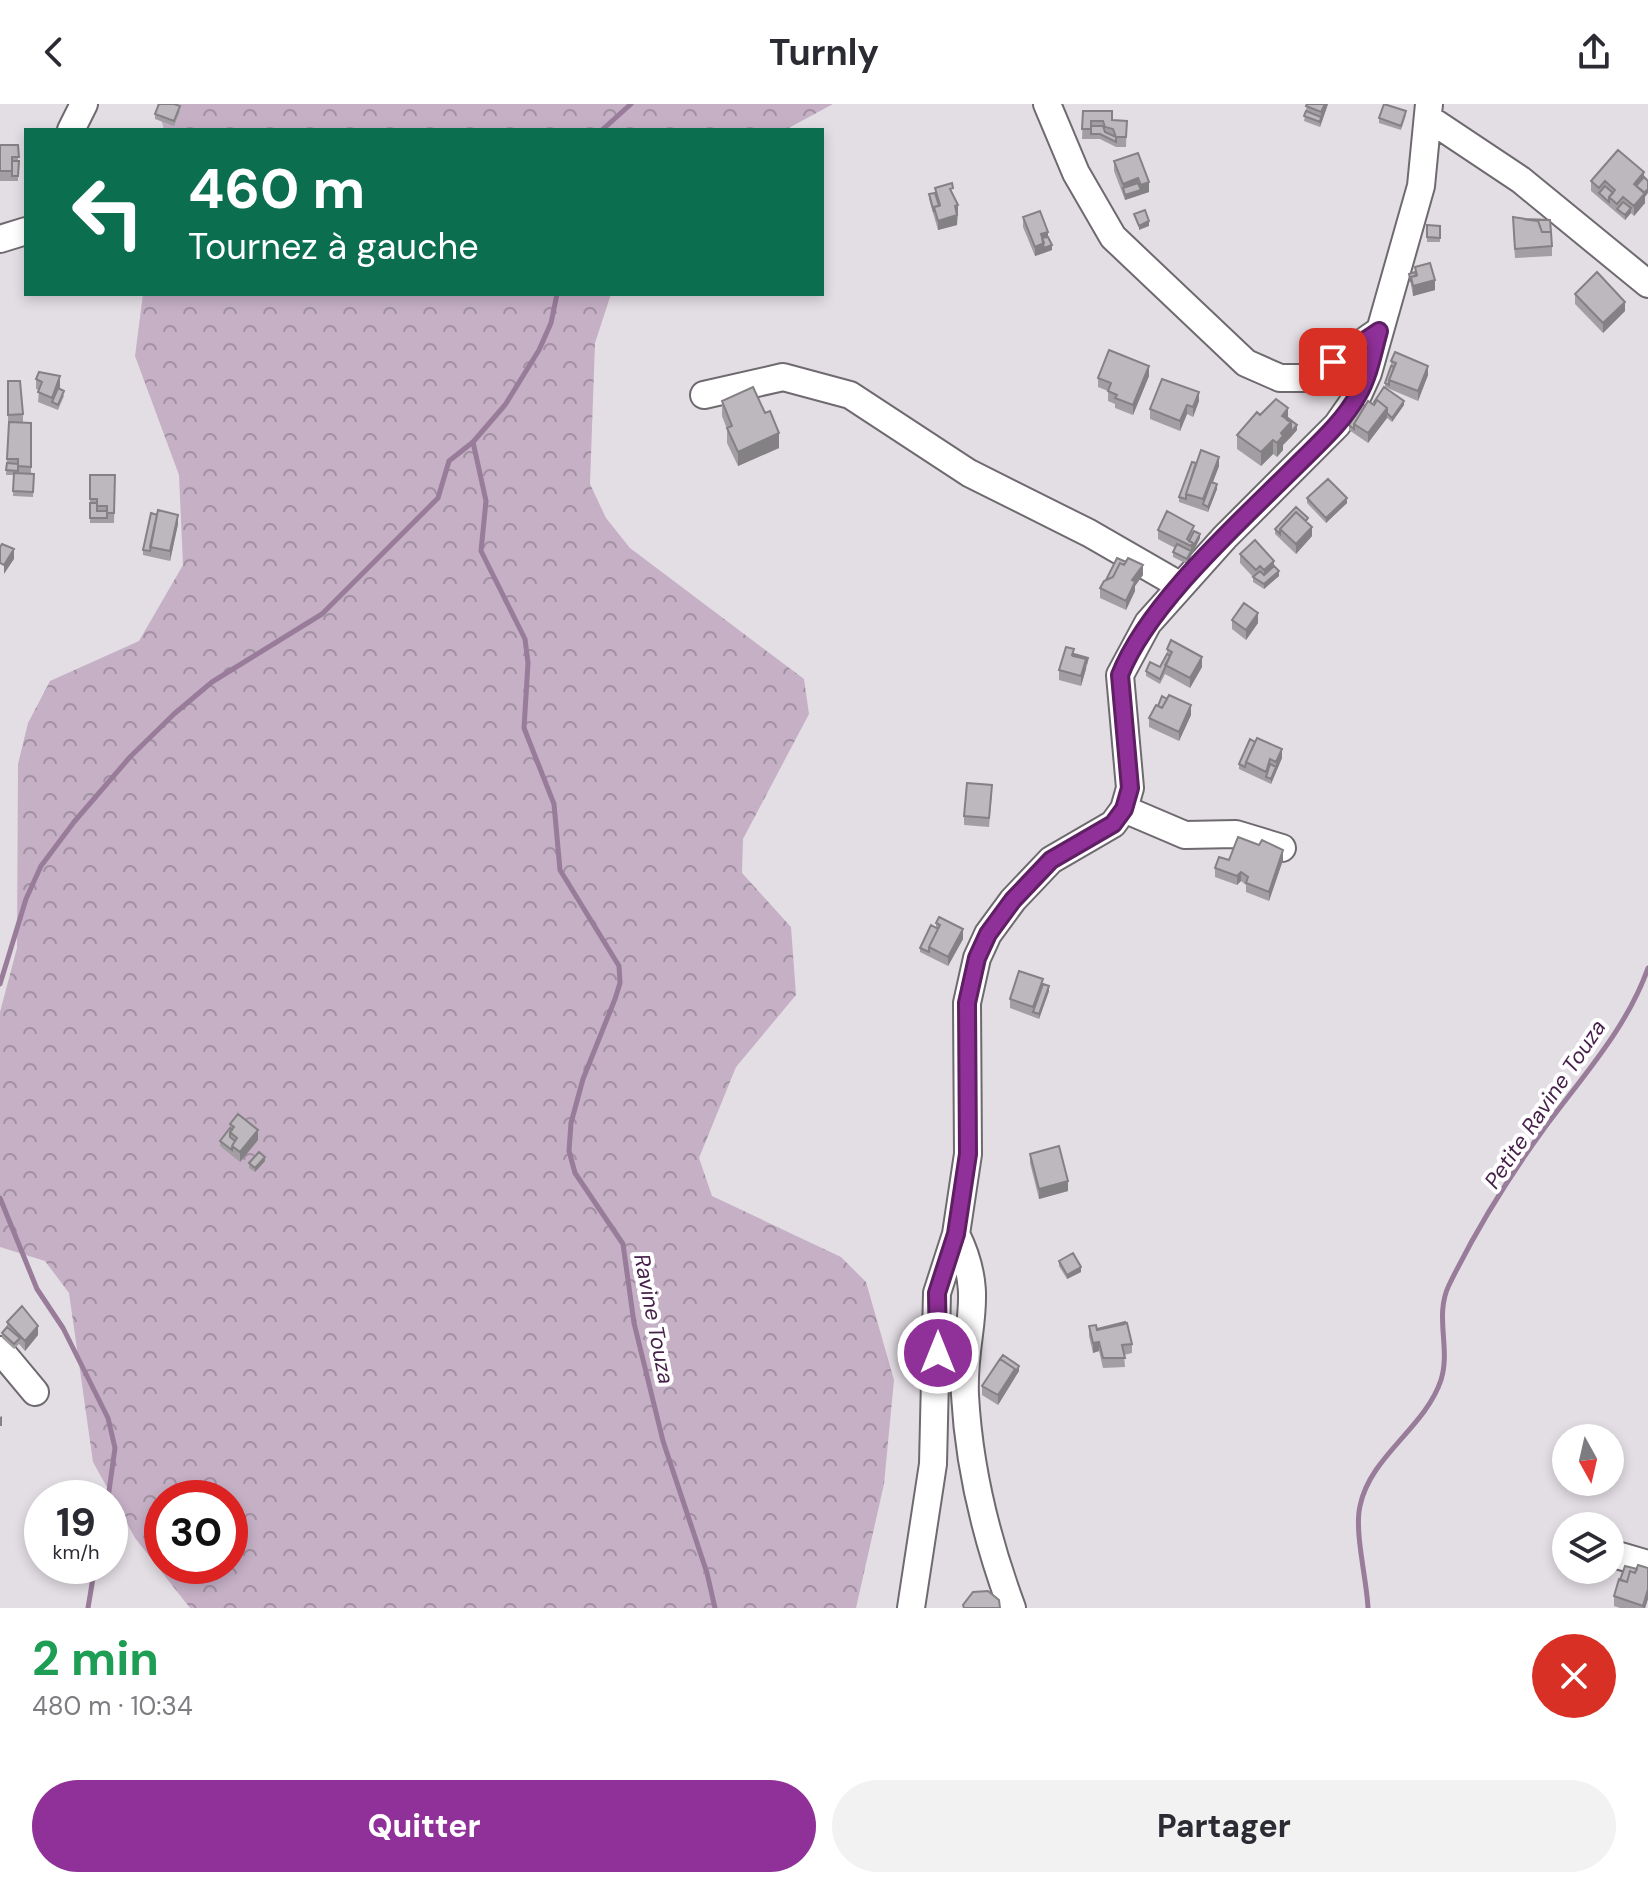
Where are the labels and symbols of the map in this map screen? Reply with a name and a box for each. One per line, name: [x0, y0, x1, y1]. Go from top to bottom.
pin: [1299, 328, 1367, 396]
water label: Petite Ravine Touza: [1478, 1014, 1612, 1194]
water label: Ravine Touza: [627, 1251, 681, 1387]
position arrow: [896, 1311, 980, 1395]
north arrow: [1552, 1424, 1624, 1496]
speed limit sign: 30: [144, 1480, 248, 1584]

